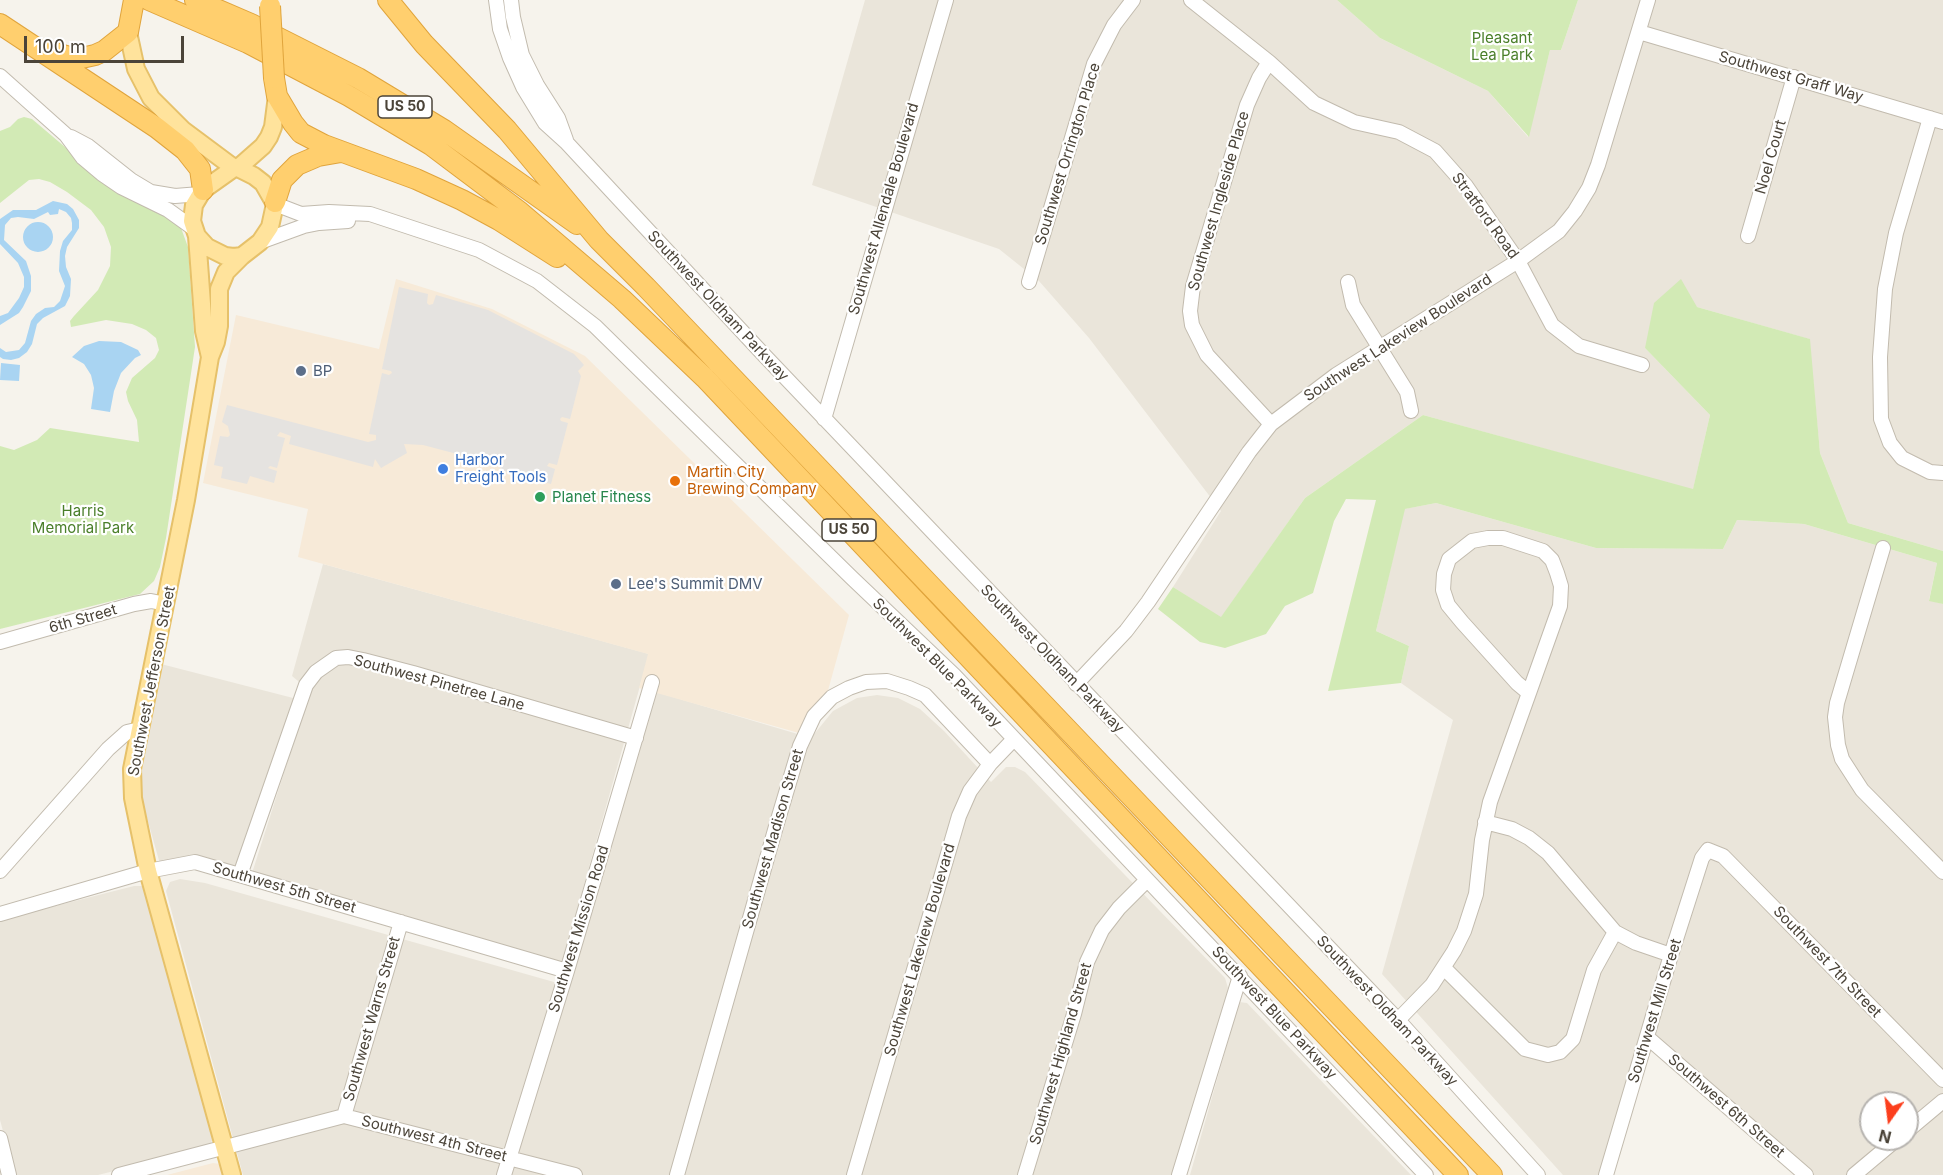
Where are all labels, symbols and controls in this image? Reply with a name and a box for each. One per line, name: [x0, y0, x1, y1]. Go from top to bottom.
scale bar: [27, 24, 188, 62]
park label: Pleasant Lea Park: [1471, 29, 1533, 64]
text: 100 m: [35, 36, 86, 57]
street label: Southwest Graff Way: [1717, 48, 1865, 106]
street label: Southwest Orrington Place: [1032, 61, 1104, 247]
road number: US 50: [378, 96, 432, 118]
street label: Southwest Allendale Boulevard: [845, 101, 923, 317]
street label: Southwest Ingleside Place: [1185, 109, 1253, 293]
street label: Noel Court: [1752, 118, 1790, 196]
street label: Stratford Road: [1448, 169, 1522, 263]
street label: Southwest Oldham Parkway: [644, 227, 792, 385]
street label: Southwest Lakeview Boulevard: [1301, 270, 1495, 406]
place label: BP: [313, 362, 332, 380]
marker: BP: [294, 364, 308, 378]
place label: Harbor Freight Tools: [455, 451, 546, 486]
marker: Harbor Freight Tools: [436, 462, 450, 476]
place label: Martin City Brewing Company: [687, 463, 817, 498]
marker: Martin City Brewing Company: [668, 474, 682, 488]
place label: Planet Fitness: [552, 488, 651, 506]
marker: Planet Fitness: [533, 490, 547, 504]
park label: Harris Memorial Park: [32, 502, 134, 537]
road number: US 50: [822, 519, 876, 541]
place label: Lee's Summit DMV: [628, 575, 763, 593]
marker: Lee's Summit DMV: [609, 577, 623, 591]
street label: Southwest Oldham Parkway: [976, 581, 1128, 737]
street label: Southwest Jefferson Street: [125, 584, 179, 778]
street label: Southwest Blue Parkway: [869, 595, 1005, 731]
street label: 6th Street: [47, 601, 119, 637]
street label: Southwest Pinetree Lane: [351, 651, 527, 715]
street label: Southwest Madison Street: [739, 747, 807, 931]
street label: Southwest Lakeview Boulevard: [881, 842, 959, 1058]
street label: Southwest Mission Road: [545, 843, 613, 1015]
street label: Southwest 5th Street: [210, 859, 358, 917]
street label: Southwest 7th Street: [1769, 903, 1885, 1021]
street label: Southwest Oldham Parkway: [1313, 932, 1461, 1090]
street label: Southwest Warns Street: [340, 934, 404, 1104]
street label: Southwest Mill Street: [1624, 937, 1686, 1085]
street label: Southwest Blue Parkway: [1208, 943, 1340, 1083]
street label: Southwest Highland Street: [1026, 961, 1096, 1147]
street label: Southwest 6th Street: [1664, 1050, 1788, 1162]
north arrow: [1859, 1091, 1919, 1151]
street label: Southwest 4th Street: [360, 1112, 508, 1166]
text: N: [1877, 1125, 1893, 1148]

